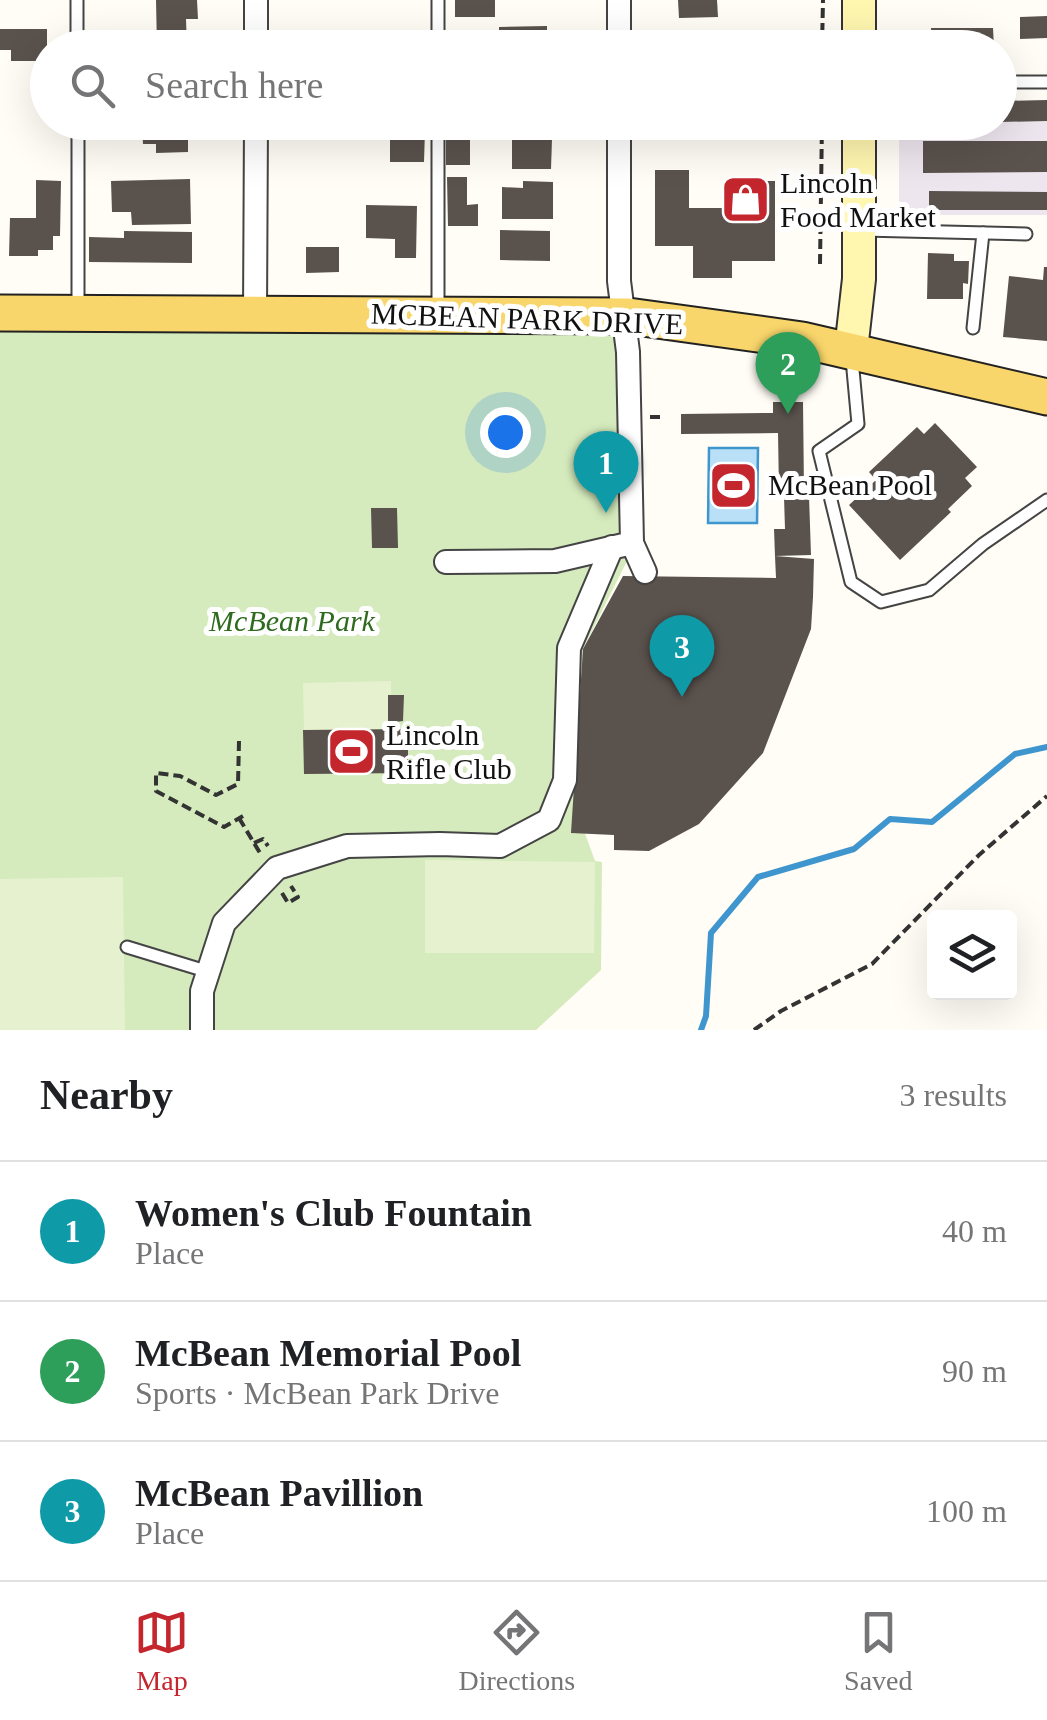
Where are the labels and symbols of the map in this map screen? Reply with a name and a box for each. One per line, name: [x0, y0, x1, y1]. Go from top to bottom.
place label: Lincoln Food Market: [780, 166, 936, 233]
shop icon: Lincoln Food Market: [719, 174, 771, 226]
street label: MCBEAN PARK DRIVE: [370, 297, 684, 340]
pin: 2: [756, 332, 820, 414]
your location: [480, 407, 531, 458]
pin: 1: [574, 430, 638, 513]
sports icon: McBean Pool: [707, 459, 759, 511]
place label: McBean Pool: [768, 468, 932, 501]
park label: McBean Park: [208, 604, 376, 637]
pin: 3: [650, 614, 714, 697]
place label: Lincoln Rifle Club: [386, 718, 512, 785]
sports icon: Lincoln Rifle Club: [325, 726, 377, 778]

